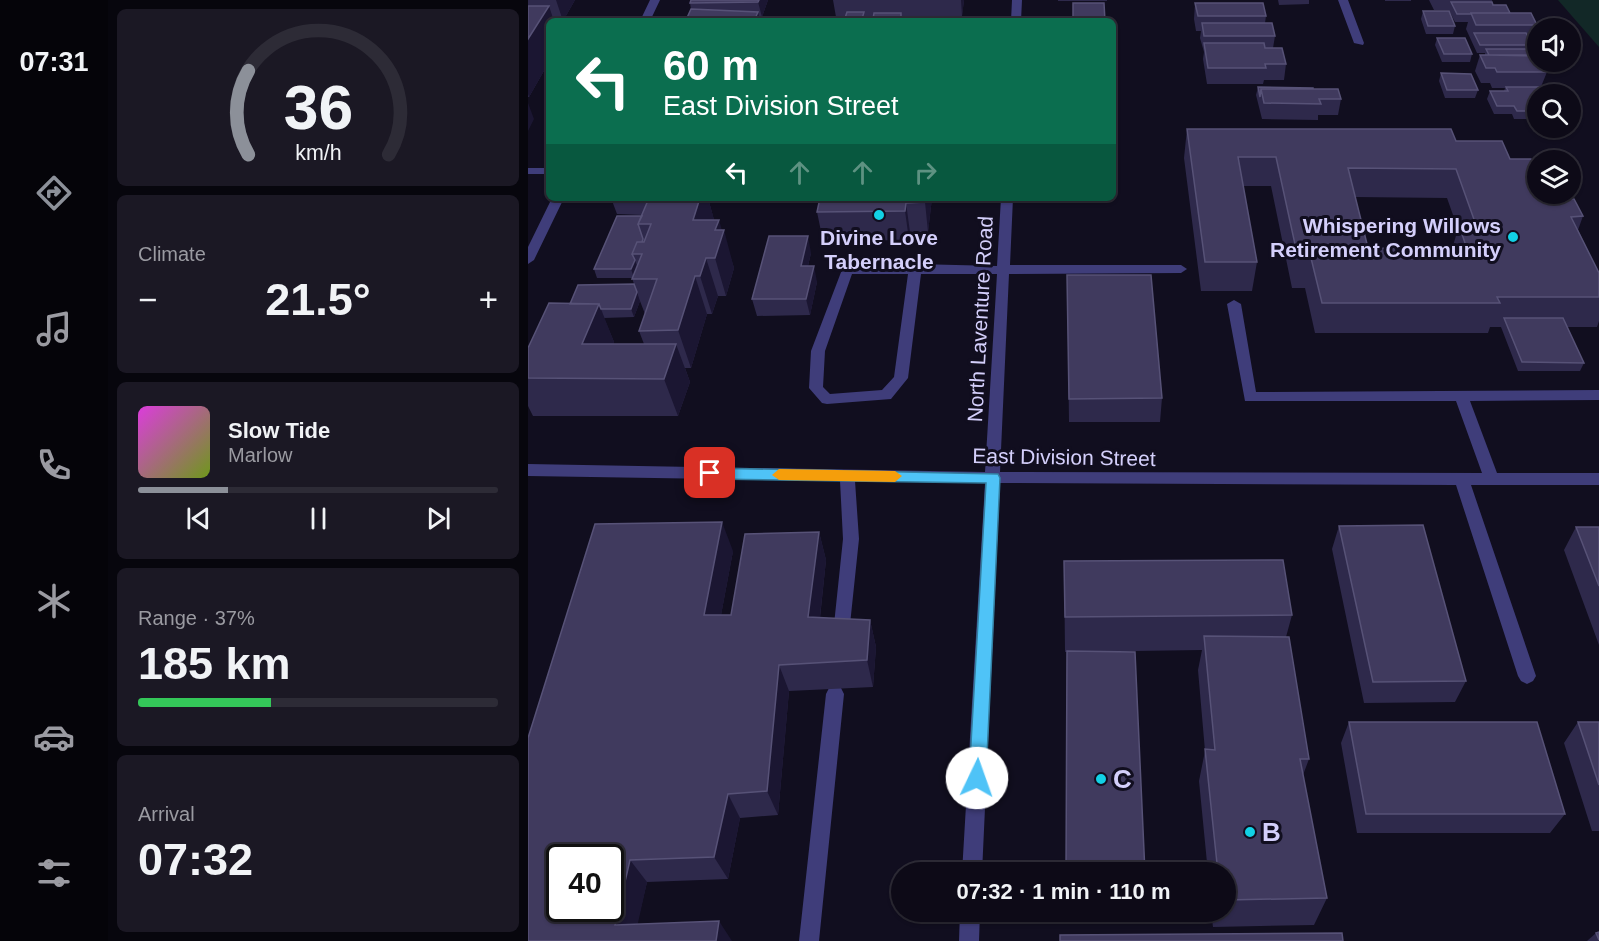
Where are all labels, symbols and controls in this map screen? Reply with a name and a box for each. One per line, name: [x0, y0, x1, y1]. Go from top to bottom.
map controls: [1527, 18, 1581, 204]
button: sound: [1527, 18, 1581, 72]
icon: left: [564, 42, 642, 120]
text: 60 m: [663, 42, 759, 89]
text: 07:31: [19, 47, 89, 77]
text: 36: [283, 73, 353, 142]
button: search: [1527, 84, 1581, 138]
text: East Division Street: [663, 91, 899, 121]
text: km/h: [295, 141, 341, 165]
button: layers: [1527, 150, 1581, 204]
icon: left: [720, 156, 753, 189]
icon: ahead: [783, 156, 816, 189]
icon: ahead: [846, 156, 879, 189]
icon: right: [909, 156, 942, 189]
icon: directions: [33, 172, 75, 214]
marker: Divine Love Tabernacle: [872, 208, 886, 222]
place label: Whispering Willows Retirement Community: [1270, 214, 1501, 261]
street label: North Laventure Road: [963, 215, 997, 423]
place label: Divine Love Tabernacle: [820, 226, 938, 273]
marker: Whispering Willows Retirement Community: [1506, 230, 1520, 244]
text: Climate: [138, 243, 206, 265]
text: 21.5°: [265, 274, 371, 325]
text: −: [138, 281, 157, 318]
text: +: [479, 281, 498, 318]
icon: music: [33, 308, 75, 350]
text: Slow Tide: [228, 418, 330, 443]
icon: phone: [33, 444, 75, 486]
text: Marlow: [228, 444, 292, 466]
street label: East Division Street: [972, 444, 1156, 470]
pin: [684, 447, 735, 498]
icon: arrive: [693, 456, 726, 489]
icon: previous: [182, 502, 215, 535]
icon: pause: [302, 502, 335, 535]
icon: next: [422, 502, 455, 535]
icon: climate: [33, 580, 75, 622]
text: Range · 37%: [138, 607, 255, 629]
text: 185 km: [138, 638, 291, 689]
icon: car: [33, 716, 75, 758]
position arrow: [945, 746, 1009, 810]
place label: C: [1113, 764, 1132, 794]
marker: C: [1094, 772, 1108, 786]
text: Arrival: [138, 803, 195, 825]
place label: B: [1262, 817, 1281, 847]
marker: B: [1243, 825, 1257, 839]
text: 07:32: [138, 834, 253, 885]
speed limit sign: 40: [546, 844, 624, 922]
icon: filters: [33, 852, 75, 894]
text: 07:32 · 1 min · 110 m: [957, 879, 1171, 904]

